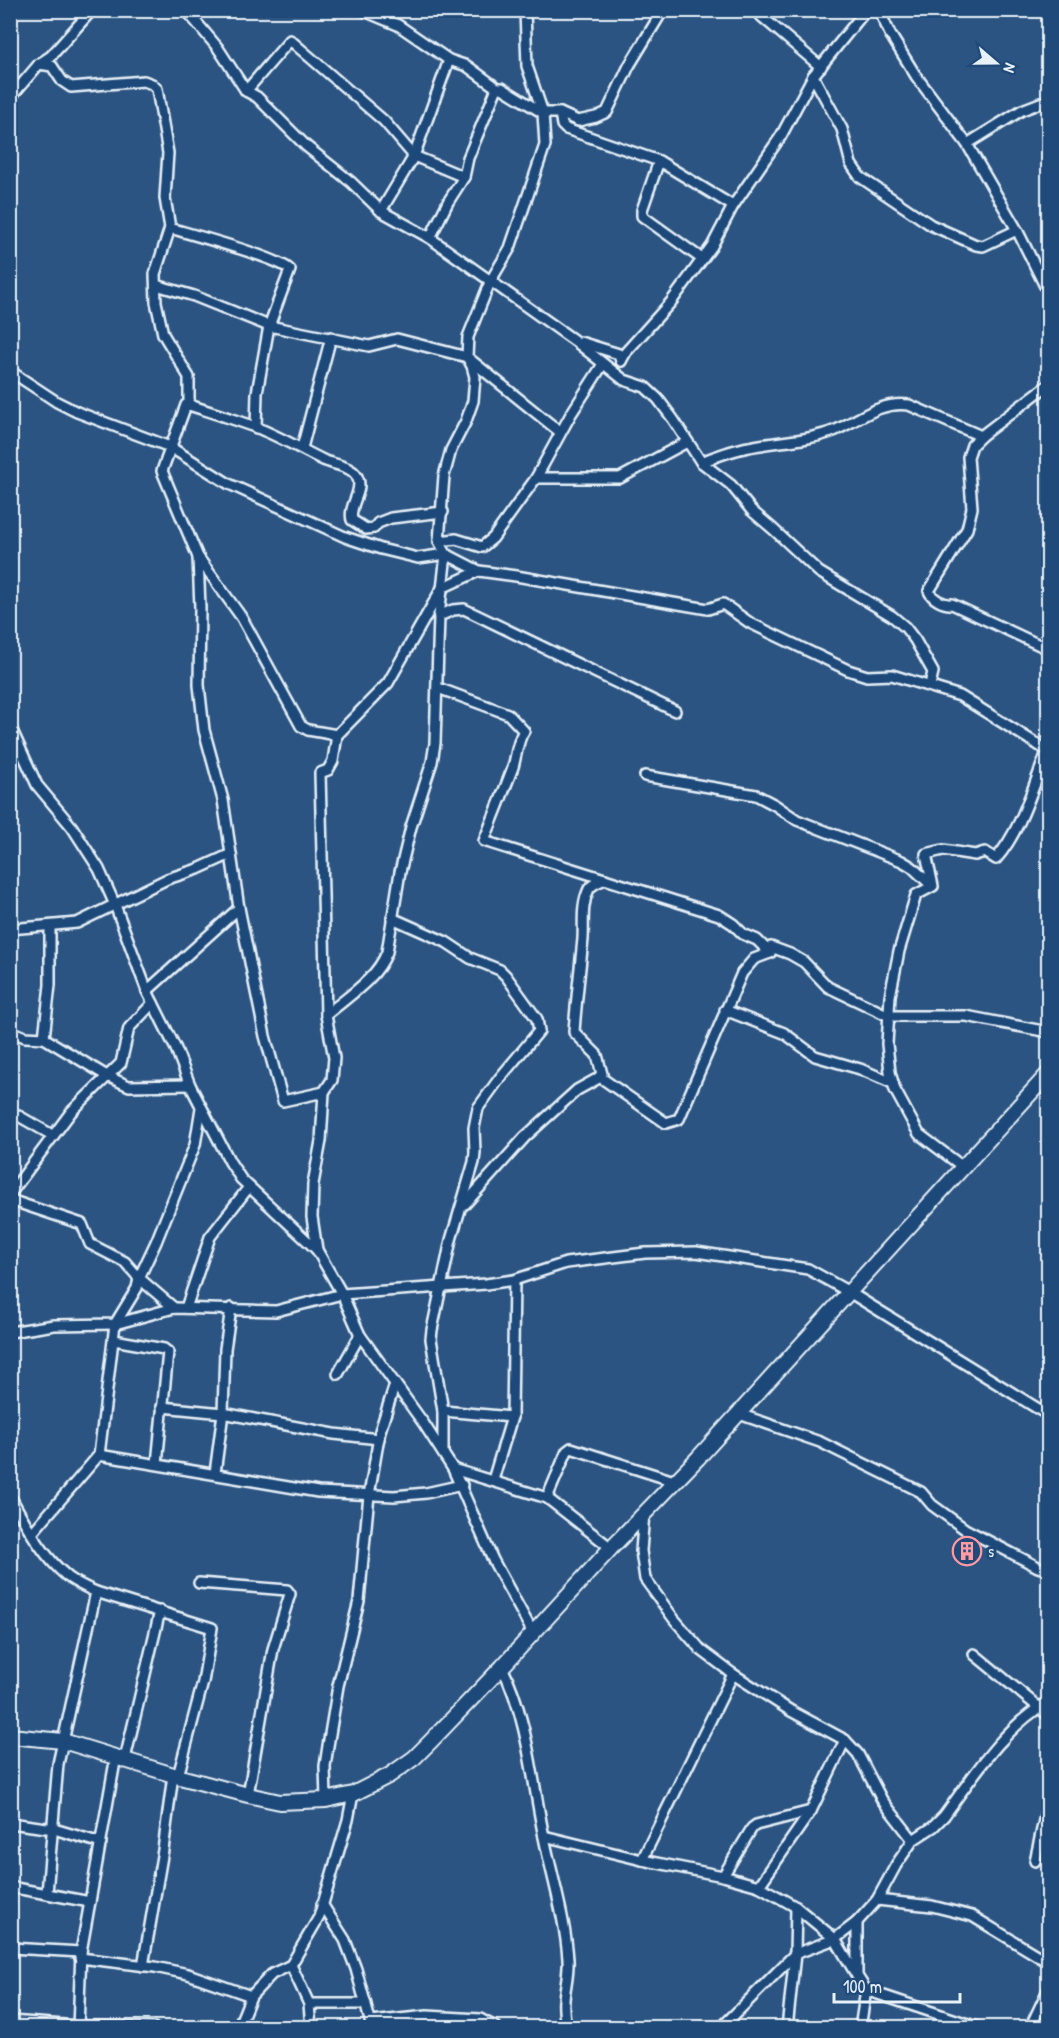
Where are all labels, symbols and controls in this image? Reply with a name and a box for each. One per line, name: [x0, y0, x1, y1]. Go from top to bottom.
north arrow: [966, 33, 1026, 93]
text: N: [998, 60, 1022, 76]
building icon: s: [951, 1535, 983, 1567]
place label: s: [988, 1540, 994, 1562]
scale bar: [834, 1966, 960, 2004]
text: 100 m: [843, 1974, 882, 1999]

